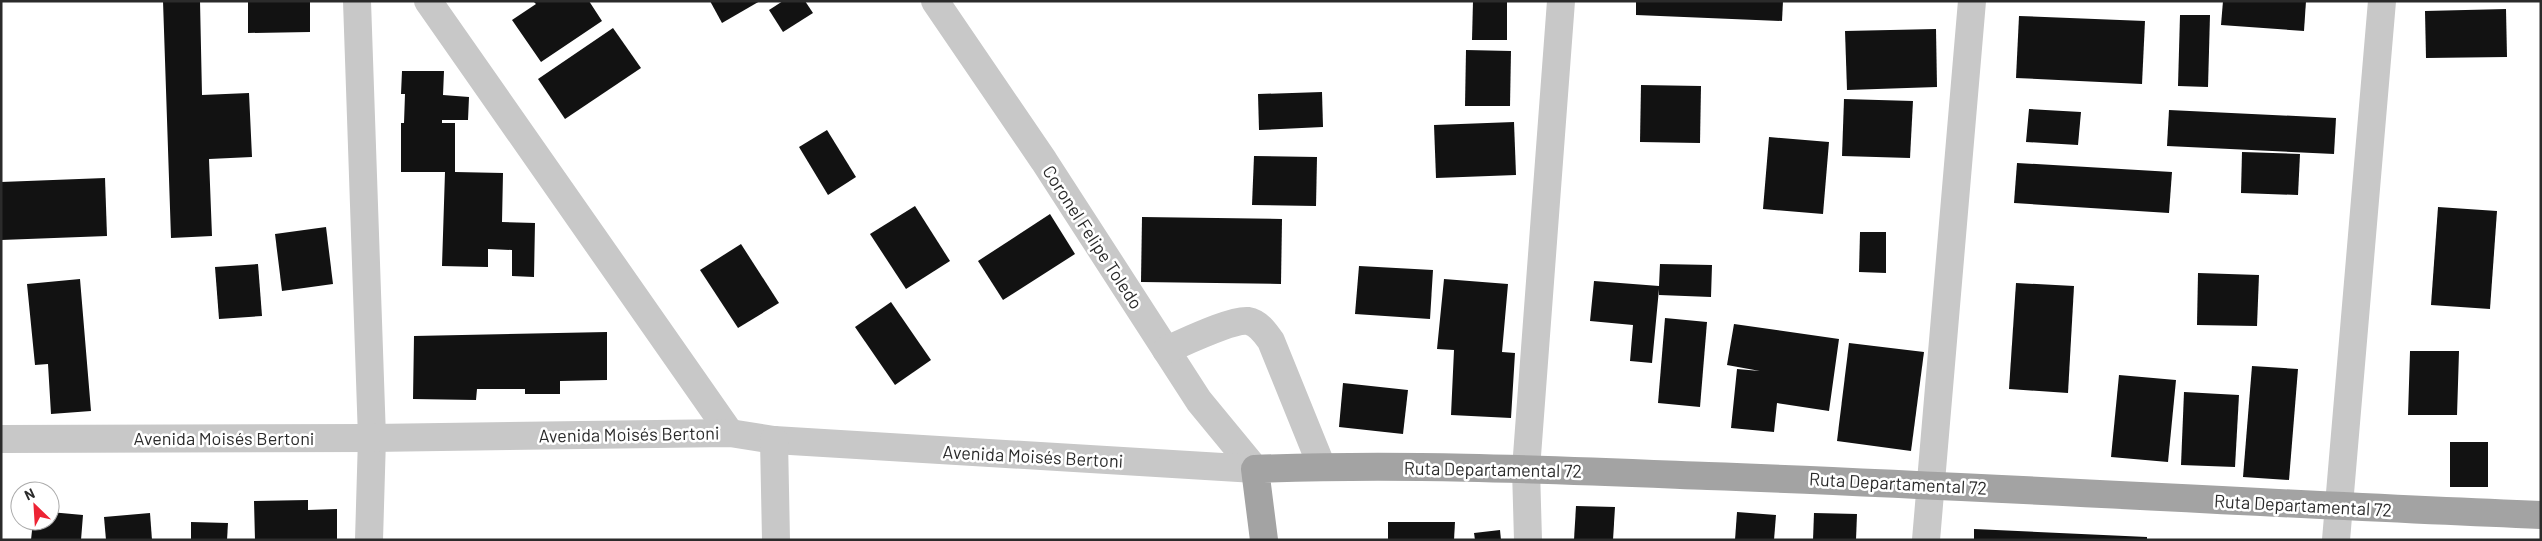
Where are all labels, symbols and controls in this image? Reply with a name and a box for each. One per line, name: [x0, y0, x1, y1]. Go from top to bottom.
street label: Coronel Felipe Toledo: [1038, 161, 1148, 313]
street label: Avenida Moisés Bertoni: [538, 421, 720, 447]
street label: Avenida Moisés Bertoni: [134, 427, 314, 449]
street label: Avenida Moisés Bertoni: [942, 440, 1124, 472]
street label: Ruta Departamental 72: [1404, 456, 1582, 482]
street label: Ruta Departamental 72: [1808, 467, 1988, 499]
north arrow: [10, 481, 60, 531]
text: N: [21, 484, 37, 503]
street label: Ruta Departamental 72: [2213, 489, 2393, 521]

